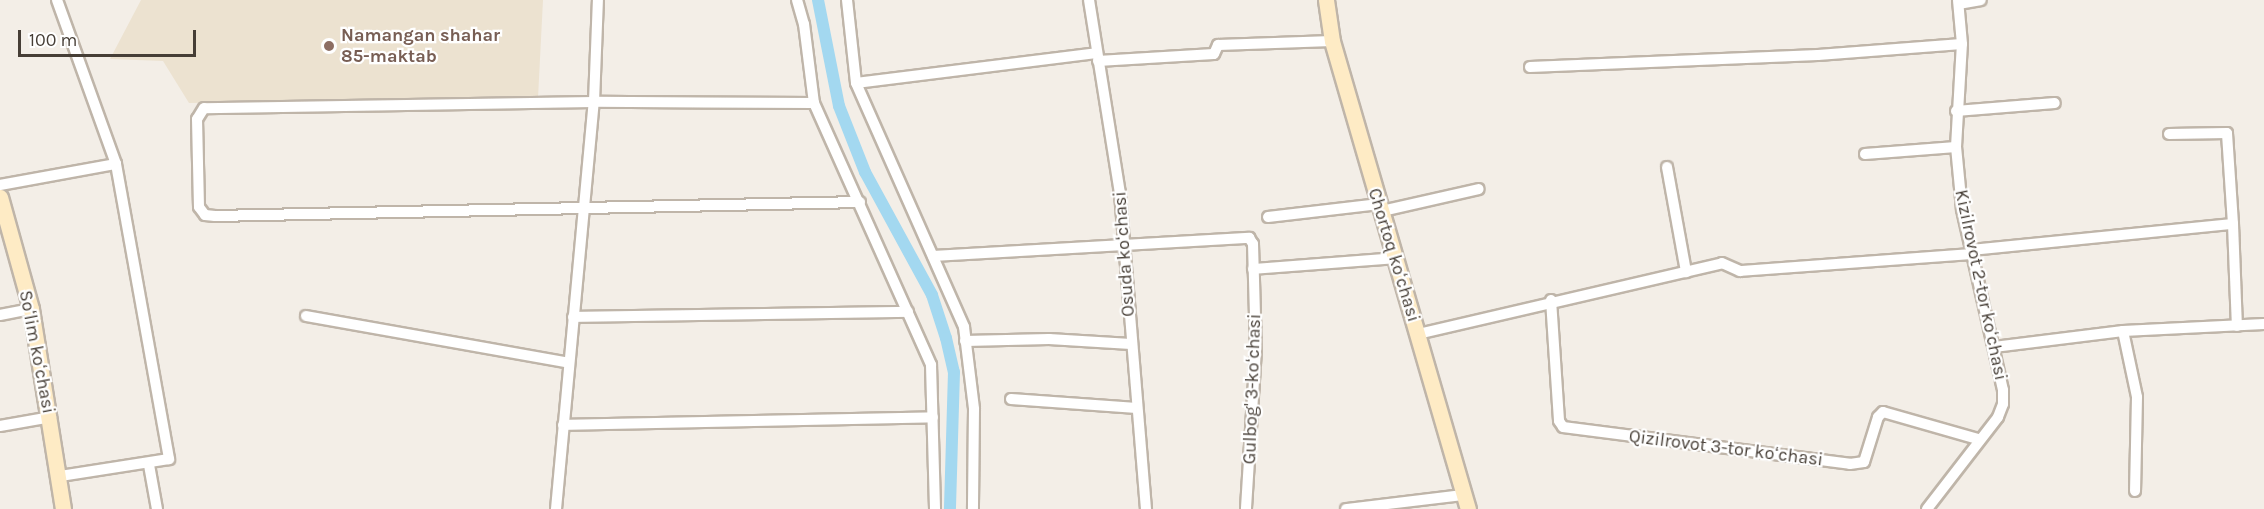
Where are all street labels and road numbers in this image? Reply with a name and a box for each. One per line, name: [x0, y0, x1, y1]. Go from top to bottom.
street label: Chortoq koʻchasi: [1363, 186, 1425, 324]
street label: Kizilrovot 2-tor koʻchasi: [1950, 188, 2012, 382]
street label: Osuda koʻchasi: [1109, 191, 1139, 317]
street label: Soʻlim koʻchasi: [14, 289, 60, 415]
street label: Gulbog' 3-koʻchasi: [1239, 313, 1265, 465]
street label: Qizilrovot 3-tor koʻchasi: [1628, 425, 1824, 471]

